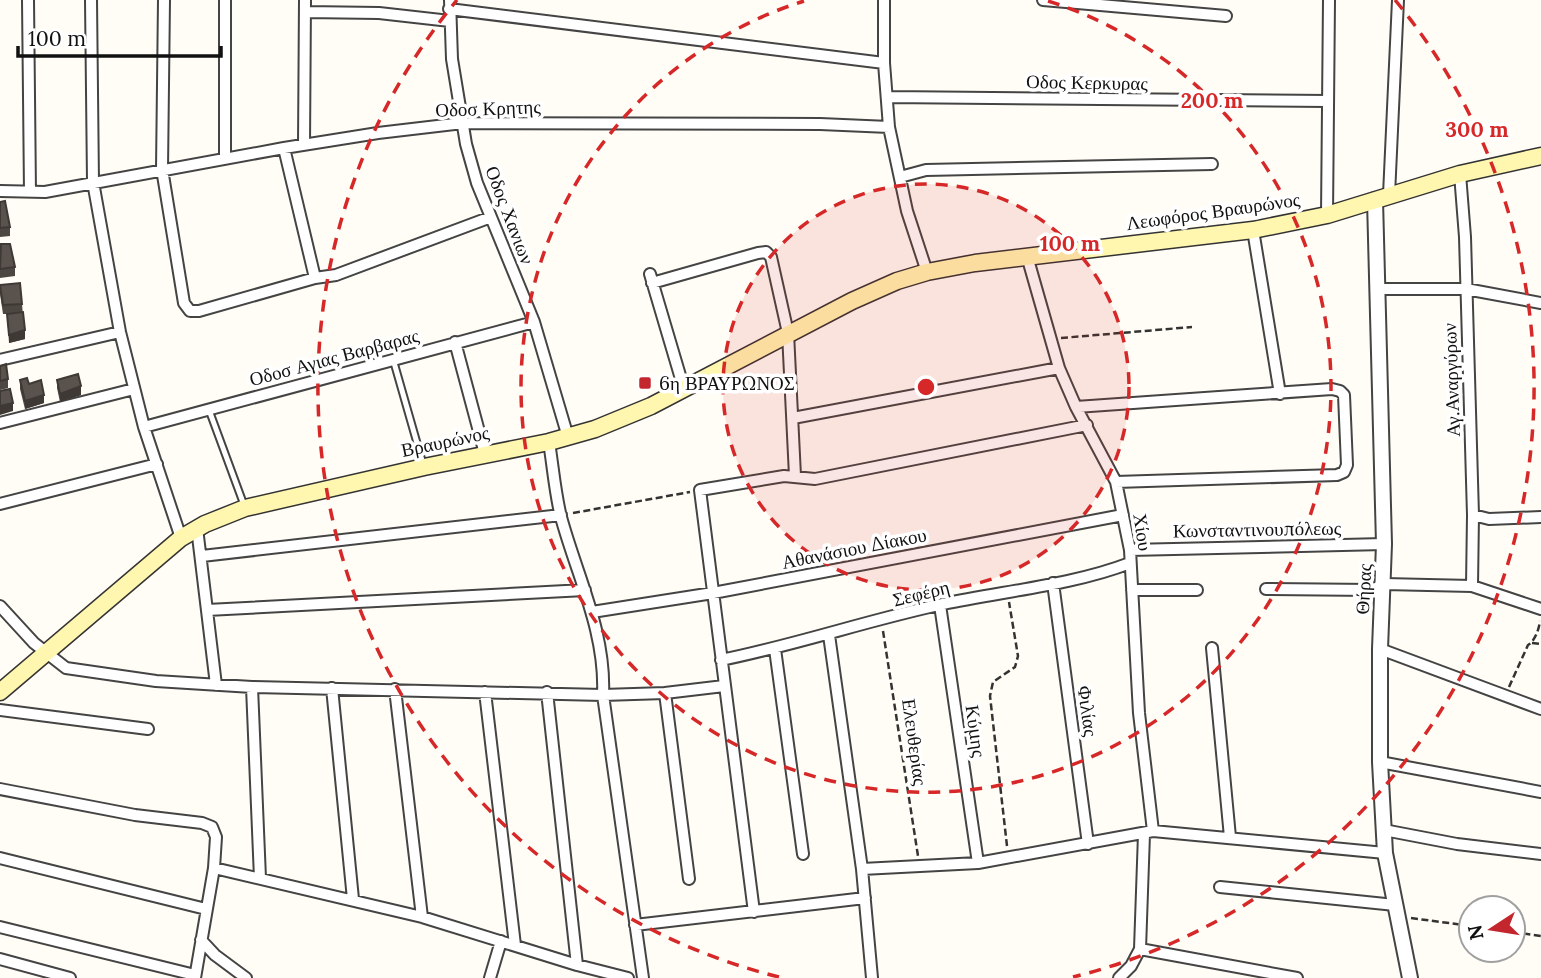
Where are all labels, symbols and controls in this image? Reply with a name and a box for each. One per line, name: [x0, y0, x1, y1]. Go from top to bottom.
scale bar: [18, 14, 220, 58]
text: 100 m: [28, 25, 86, 52]
street label: Οδος Κερκυρας: [1026, 69, 1149, 95]
text: 200 m: [1181, 87, 1243, 114]
street label: Οδοσ Κρητης: [435, 94, 542, 122]
text: 300 m: [1445, 116, 1509, 143]
street label: Οδος Χανιων: [480, 163, 540, 268]
street label: Λεωφόρος Βραυρώνος: [1125, 187, 1302, 235]
text: 100 m: [1040, 230, 1100, 257]
street label: Αγ.Αναργύρων: [1437, 322, 1465, 437]
street label: Οδοσ Αγιας Βαρβαρας: [247, 323, 422, 391]
place label: 6η ΒΡΑΥΡΩΝΟΣ: [659, 371, 795, 395]
marker: 6η ΒΡΑΥΡΩΝΟΣ: [637, 375, 653, 391]
centre of rings: [914, 375, 938, 399]
street label: Βραυρώνος: [399, 420, 492, 462]
street label: Χίου: [1128, 511, 1158, 553]
street label: Κωνσταντινουπόλεως: [1173, 516, 1342, 542]
street label: Αθανάσιου Δίακου: [780, 522, 928, 574]
street label: Θήρας: [1350, 563, 1376, 615]
street label: Σεφέρη: [890, 574, 952, 612]
street label: Φιλίας: [1073, 684, 1103, 738]
street label: Ελευθερίας: [897, 697, 933, 787]
street label: Κύμης: [960, 703, 992, 759]
north arrow: [1457, 894, 1527, 964]
text: N: [1462, 923, 1489, 942]

